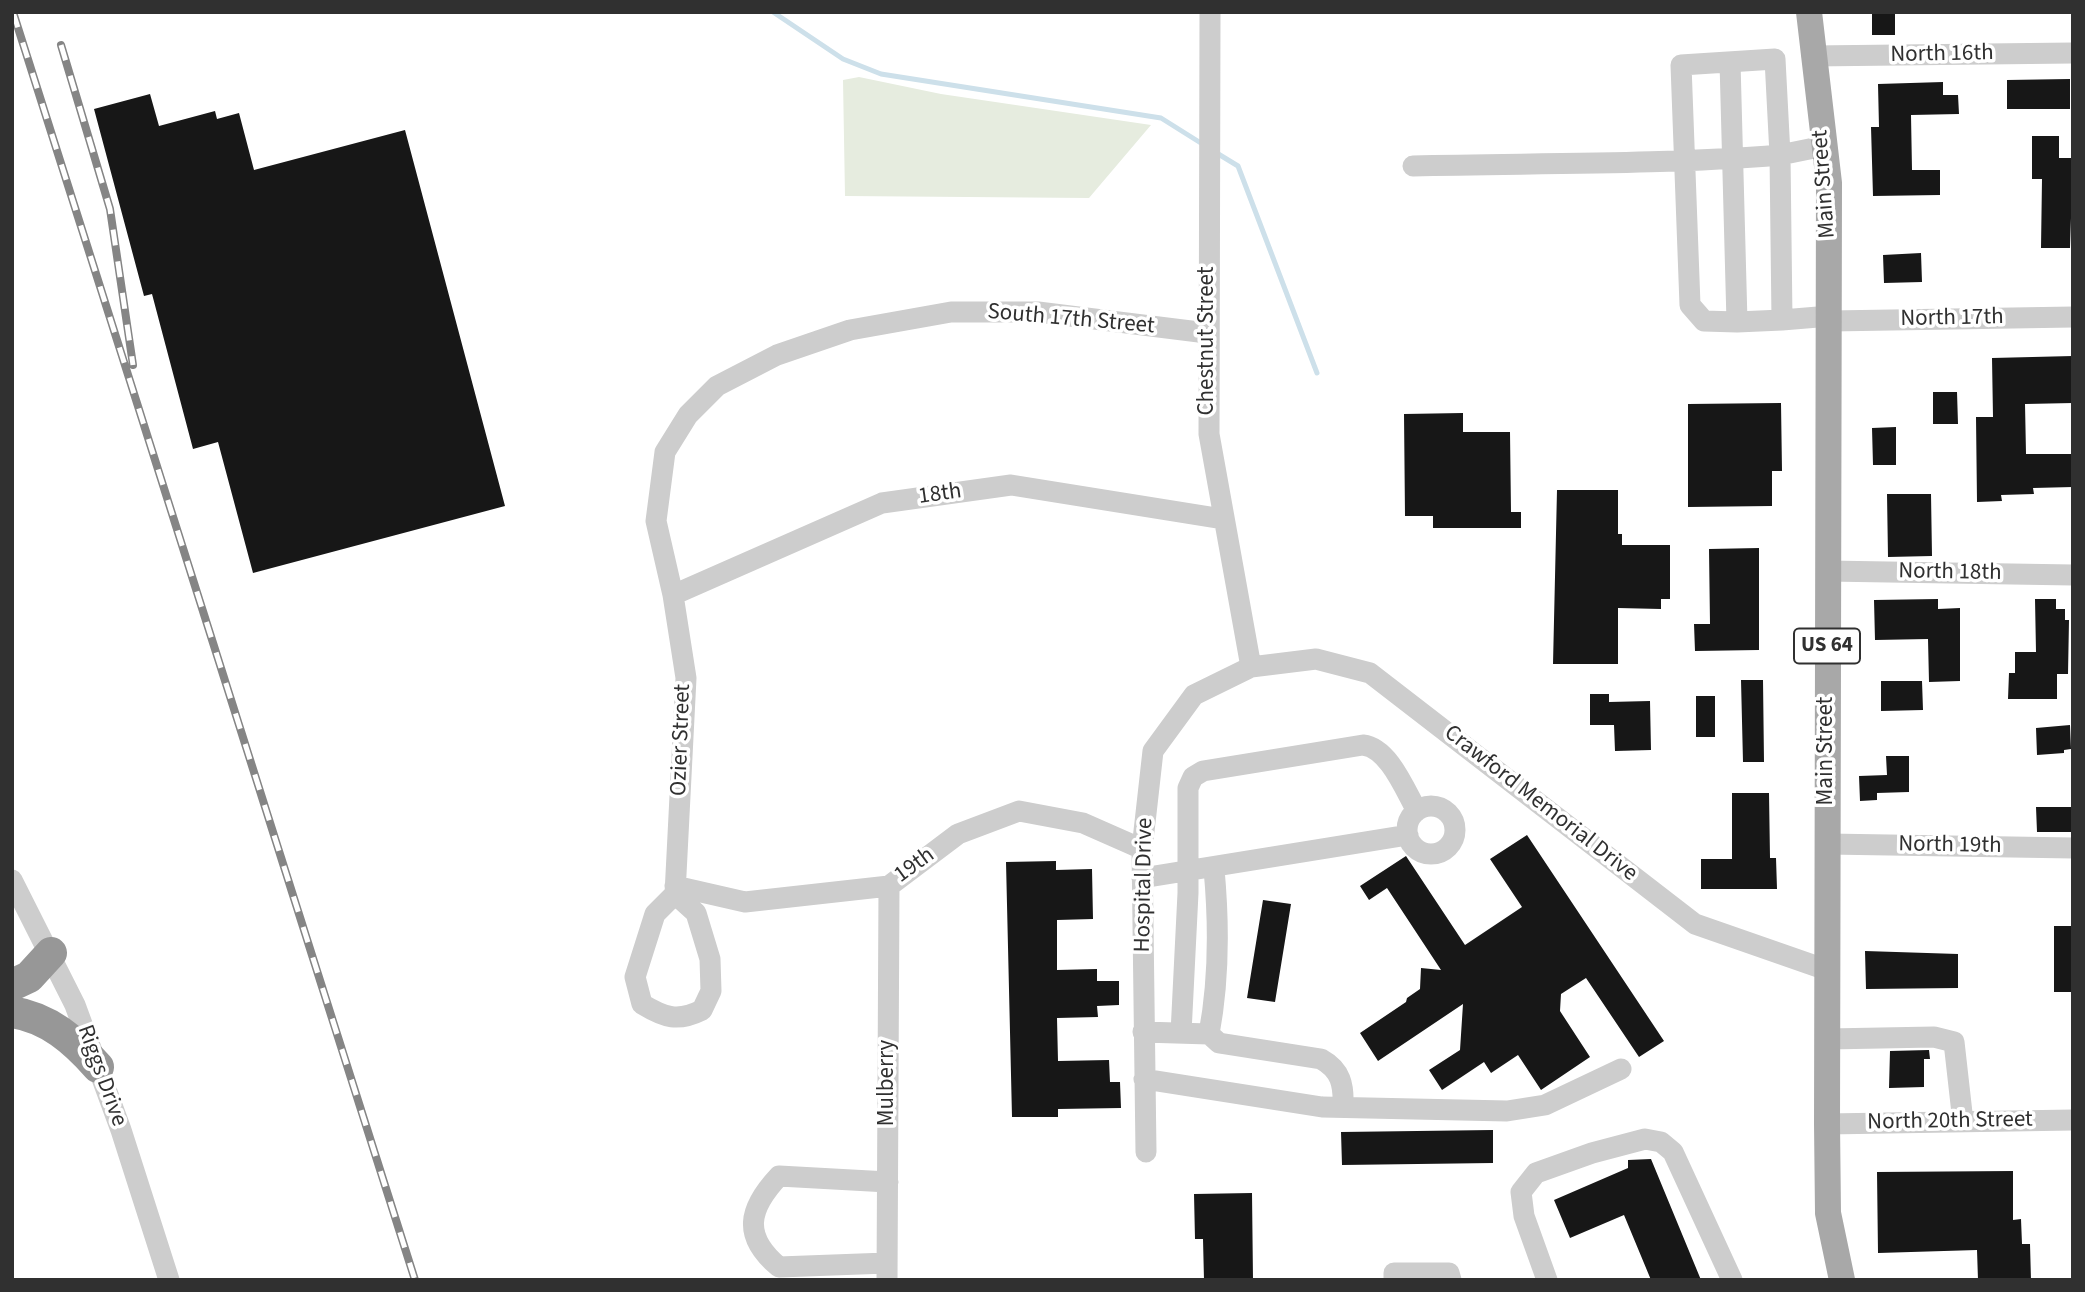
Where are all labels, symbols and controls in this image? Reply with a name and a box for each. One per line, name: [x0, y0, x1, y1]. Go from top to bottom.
street label: North 16th: [1890, 40, 1994, 70]
street label: Main Street: [1807, 129, 1843, 239]
street label: Chestnut Street: [1194, 266, 1222, 416]
street label: South 17th Street: [986, 299, 1156, 341]
street label: North 17th: [1900, 304, 2004, 334]
street label: 18th: [917, 478, 963, 512]
street label: North 18th: [1898, 558, 2002, 588]
road number: US 64: [1794, 628, 1860, 664]
street label: Ozier Street: [666, 683, 698, 797]
street label: Main Street: [1813, 697, 1841, 805]
street label: Crawford Memorial Drive: [1438, 720, 1642, 888]
street label: Hospital Drive: [1130, 817, 1160, 953]
street label: North 19th: [1898, 831, 2002, 861]
street label: 19th: [889, 842, 941, 890]
street label: Riggs Drive: [70, 1021, 132, 1131]
street label: Mulberry: [874, 1040, 902, 1126]
street label: North 20th Street: [1867, 1107, 2033, 1137]

